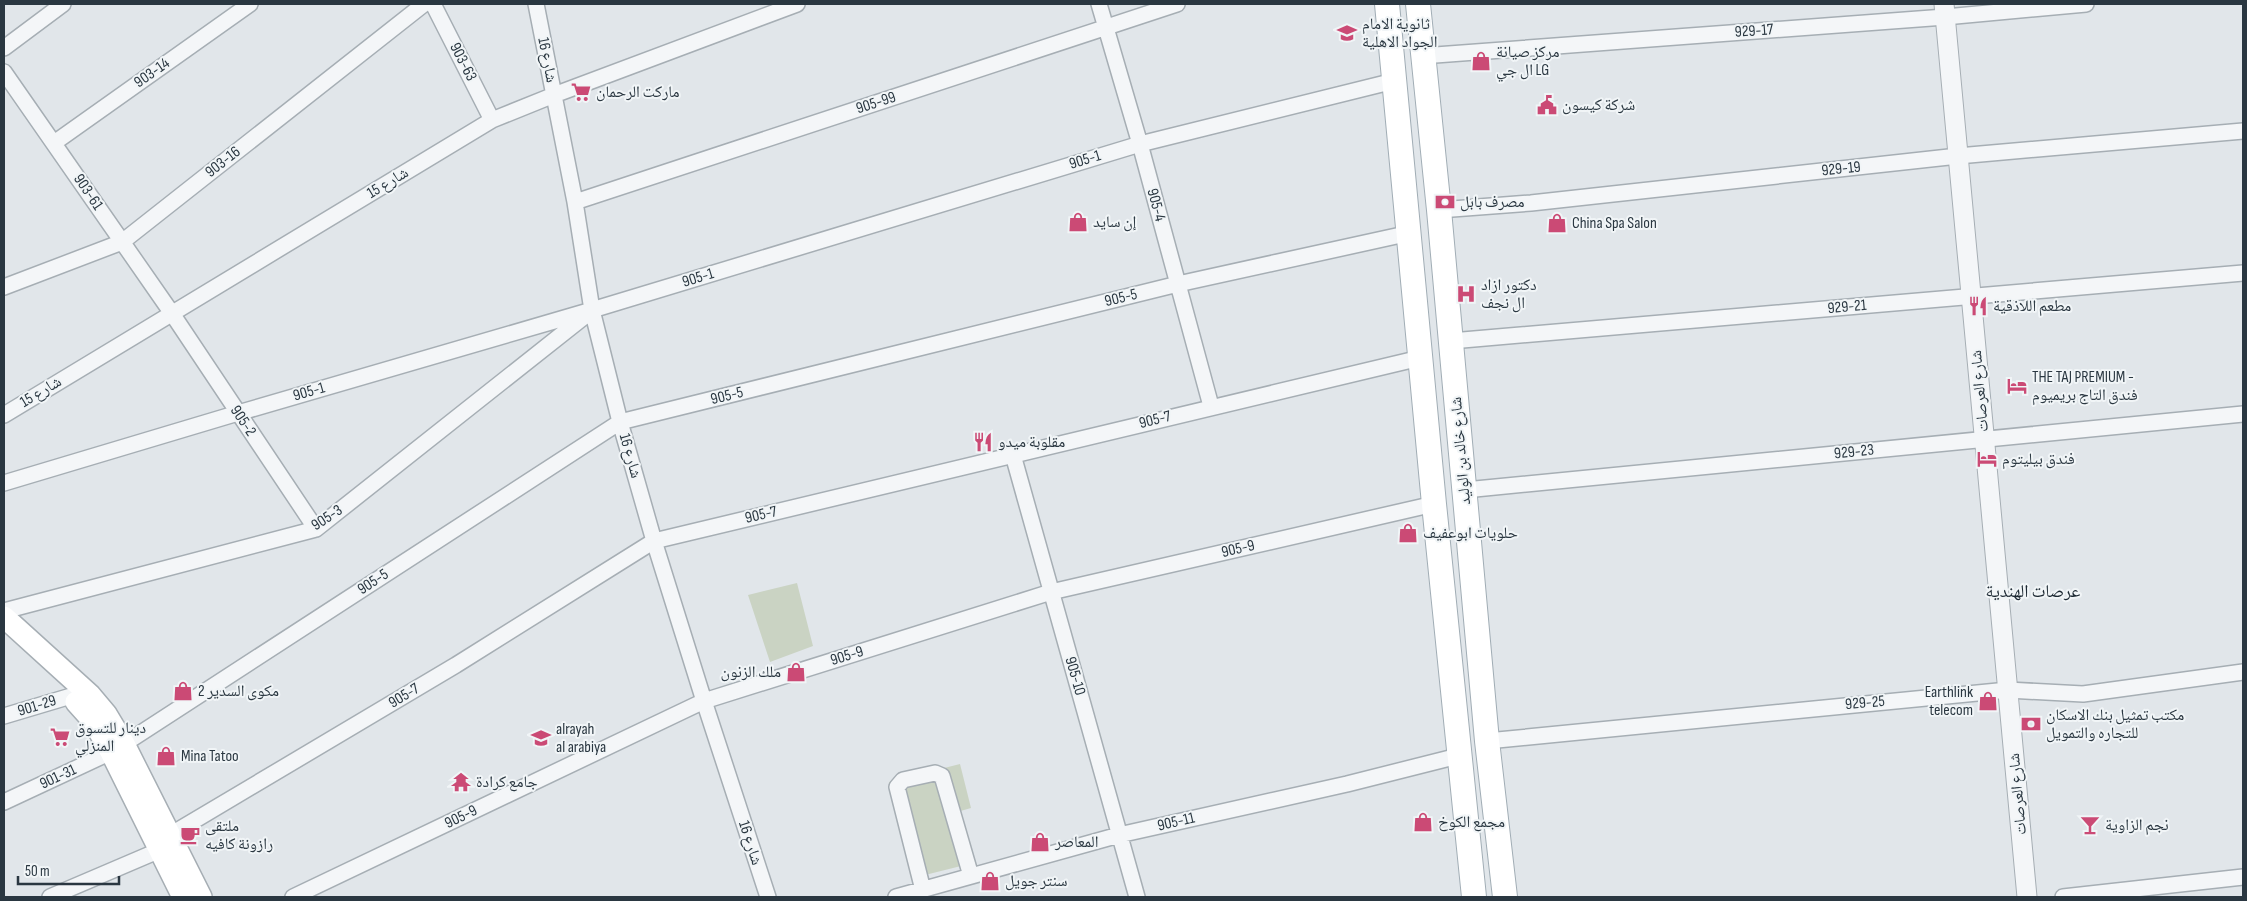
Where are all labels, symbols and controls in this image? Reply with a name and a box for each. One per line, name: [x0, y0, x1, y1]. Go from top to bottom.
place label: ثانوية الامام الجواد الاهلية: [1362, 15, 1437, 52]
street label: 929-17: [1734, 20, 1775, 42]
school or university icon: ثانوية الامام الجواد الاهلية: [1336, 22, 1358, 44]
street label: شارع 16: [533, 36, 561, 84]
street label: 903-63: [445, 40, 481, 84]
place label: مركز صيانة ال جي LG: [1496, 43, 1559, 82]
shop icon: مركز صيانة ال جي LG: [1470, 50, 1492, 72]
street label: 903-14: [131, 54, 174, 92]
supermarket icon: ماركت الرحمان: [570, 81, 592, 103]
place label: ماركت الرحمان: [596, 83, 680, 102]
street label: 905-99: [854, 88, 898, 118]
public building icon: شركة كيسون: [1536, 94, 1558, 116]
place label: شركة كيسون: [1562, 96, 1635, 115]
street label: 903-16: [202, 142, 244, 182]
street label: 905-1: [1067, 146, 1104, 174]
street label: 929-19: [1820, 157, 1862, 181]
street label: شارع 15: [364, 163, 412, 203]
street label: 903-61: [69, 170, 107, 214]
street label: 905-4: [1143, 186, 1170, 224]
bank icon: مصرف بابل: [1434, 191, 1456, 213]
place label: مصرف بابل: [1460, 193, 1525, 212]
shop icon: إن سايد: [1067, 211, 1089, 233]
shop icon: China Spa Salon: [1546, 212, 1568, 234]
place label: إن سايد: [1093, 213, 1137, 232]
place label: China Spa Salon: [1572, 214, 1657, 233]
street label: 905-1: [680, 264, 717, 292]
place label: دكتور ازاد ال نجف: [1481, 276, 1537, 313]
hospital icon: دكتور ازاد ال نجف: [1455, 283, 1477, 305]
street label: 905-5: [1103, 285, 1139, 311]
restaurant icon: مطعم اللاذقية: [1967, 295, 1989, 317]
street label: 929-21: [1827, 296, 1868, 318]
place label: مطعم اللاذقية: [1993, 297, 2071, 316]
street label: شارع العرصات: [1967, 349, 1993, 433]
place label: THE TAJ PREMIUM - فندق التاج بريميوم: [2032, 368, 2138, 405]
street label: شارع 15: [17, 372, 65, 412]
hotel icon: THE TAJ PREMIUM - فندق التاج بريميوم: [2006, 375, 2028, 397]
street label: 905-1: [291, 378, 327, 406]
street label: 905-5: [709, 383, 745, 409]
street label: شارع خالد بن الوليد: [1447, 396, 1475, 506]
street label: 905-2: [226, 402, 260, 440]
street label: 905-7: [1137, 407, 1174, 433]
street label: شارع 16: [615, 431, 645, 481]
restaurant icon: مقلوبة ميدو: [972, 431, 994, 453]
place label: مقلوبة ميدو: [998, 433, 1065, 452]
street label: 929-23: [1833, 440, 1875, 464]
hotel icon: فندق بيليتوم: [1976, 448, 1998, 470]
place label: فندق بيليتوم: [2002, 450, 2075, 469]
street label: 905-3: [308, 501, 346, 535]
street label: 905-7: [743, 502, 779, 528]
shop icon: حلويات ابوعفيف: [1397, 522, 1419, 544]
place label: حلويات ابوعفيف: [1423, 524, 1518, 543]
street label: 905-9: [1219, 536, 1257, 562]
street label: 905-5: [354, 565, 392, 599]
district label: عرصات الهندية: [1986, 581, 2080, 602]
street label: 905-9: [828, 642, 866, 670]
street label: 905-10: [1060, 655, 1090, 697]
shop icon: ملك الزنون: [785, 661, 807, 683]
place label: ملك الزنون: [721, 663, 781, 682]
street label: 905-7: [385, 679, 423, 712]
shop icon: مكوى السدير 2: [172, 680, 194, 702]
place label: مكوى السدير 2: [198, 682, 279, 701]
place label: Earthlink telecom: [1925, 683, 1973, 720]
shop icon: Earthlink telecom: [1977, 690, 1999, 712]
street label: 901-29: [15, 691, 59, 721]
street label: 929-25: [1844, 692, 1886, 714]
place label: مكتب تمثيل بنك الاسكان للتجاره والتمويل: [2046, 706, 2184, 743]
bank icon: مكتب تمثيل بنك الاسكان للتجاره والتمويل: [2020, 713, 2042, 735]
place label: دينار للتسوق المنزلي: [75, 719, 146, 758]
place label: alrayah al arabiya: [556, 720, 606, 757]
supermarket icon: دينار للتسوق المنزلي: [49, 726, 71, 748]
school or university icon: alrayah al arabiya: [530, 727, 552, 749]
shop icon: Mina Tatoo: [155, 745, 177, 767]
place label: Mina Tatoo: [181, 747, 239, 766]
street label: شارع العرصات: [2005, 752, 2031, 836]
street label: 901-31: [37, 760, 80, 794]
temple icon: جامع كرادة: [450, 771, 472, 793]
place label: جامع كرادة: [476, 773, 538, 792]
street label: 905-9: [442, 801, 480, 833]
street label: 905-11: [1155, 808, 1197, 836]
shop icon: مجمع الكوخ: [1412, 811, 1434, 833]
place label: مجمع الكوخ: [1438, 813, 1505, 832]
bar icon: نجم الزاوية: [2079, 814, 2101, 836]
place label: نجم الزاوية: [2105, 816, 2169, 835]
place label: ملتقى رازونة كافيه: [205, 817, 273, 854]
street label: شارع 16: [734, 818, 766, 868]
cafe icon: ملتقى رازونة كافيه: [179, 824, 201, 846]
shop icon: المعاصر: [1029, 831, 1051, 853]
place label: المعاصر: [1054, 833, 1099, 852]
scale bar: [18, 854, 119, 886]
text: 50 m: [25, 862, 50, 881]
shop icon: سنتر جويل: [979, 870, 1001, 892]
place label: سنتر جويل: [1005, 872, 1068, 891]

